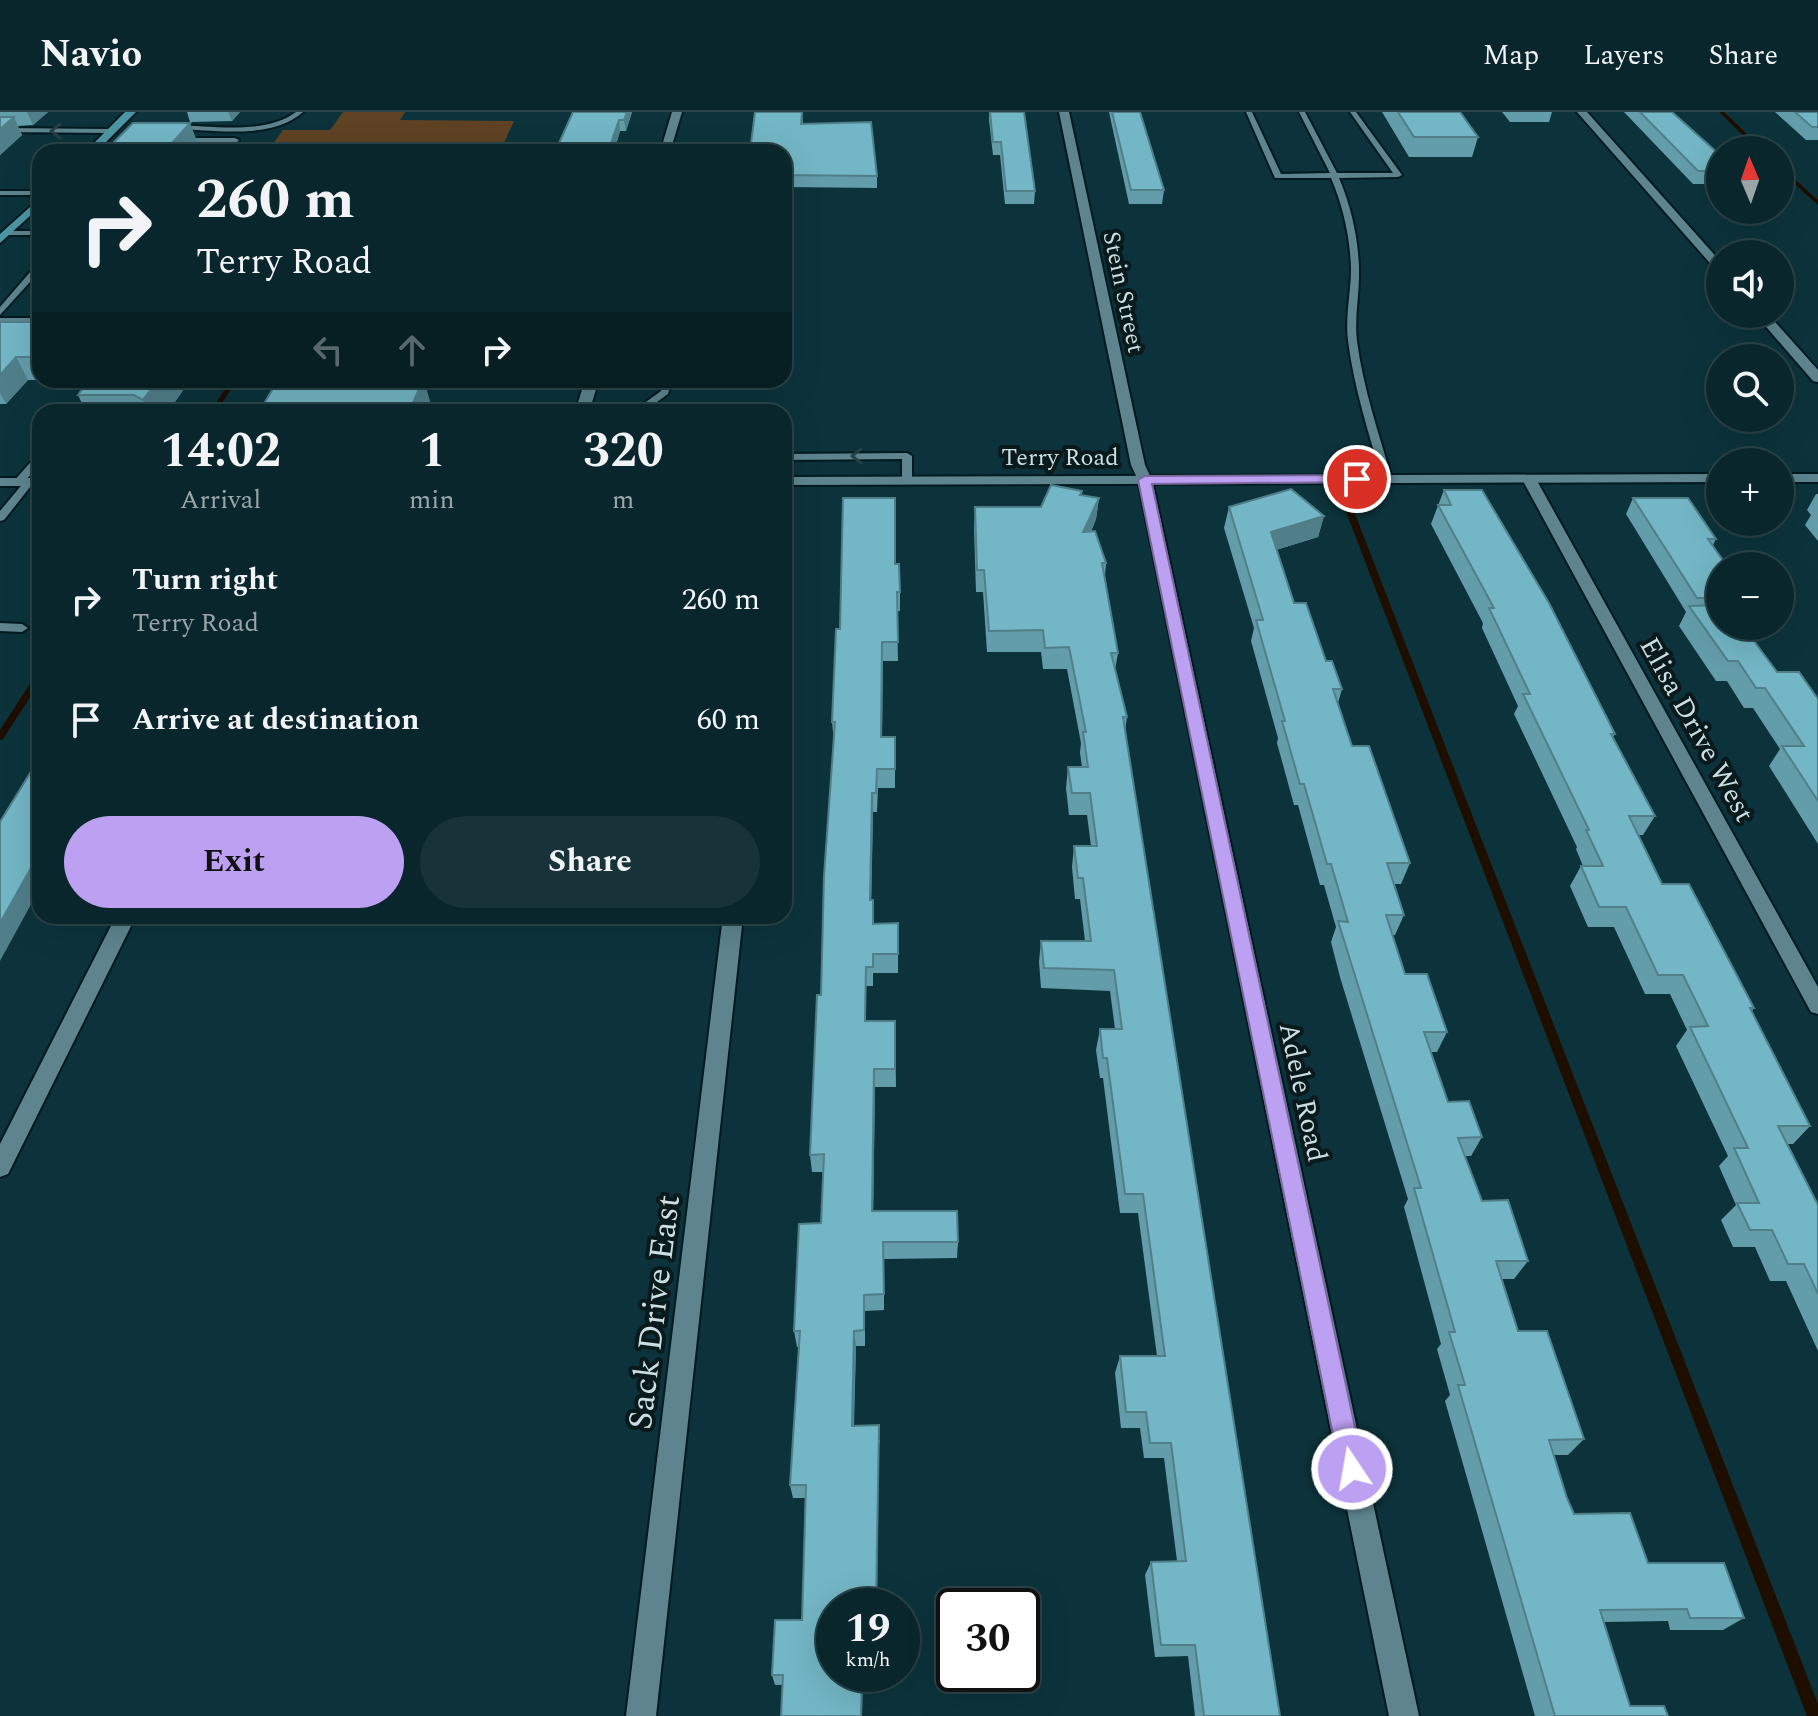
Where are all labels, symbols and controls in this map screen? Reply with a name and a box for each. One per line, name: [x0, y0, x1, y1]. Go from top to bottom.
text: Navio: [40, 26, 142, 84]
text: Map: [1483, 34, 1539, 77]
text: Layers: [1583, 34, 1665, 77]
text: Share: [1709, 34, 1778, 77]
one-way arrow: [49, 122, 62, 140]
north arrow: [1706, 136, 1794, 224]
map controls: [1706, 136, 1794, 640]
text: 260 m: [196, 158, 355, 243]
icon: right: [64, 176, 168, 280]
street label: Stein Street: [1093, 228, 1153, 356]
text: Terry Road: [196, 235, 372, 290]
button: sound: [1706, 240, 1794, 328]
icon: left: [306, 328, 350, 372]
icon: ahead: [390, 328, 434, 372]
icon: right: [474, 328, 518, 372]
button: search: [1706, 344, 1794, 432]
text: 14:02: [160, 415, 281, 488]
text: 1: [418, 415, 445, 488]
text: 320: [583, 415, 664, 488]
street label: Terry Road: [1001, 440, 1119, 476]
pin: [1323, 445, 1391, 513]
one-way arrow: [850, 448, 863, 465]
button: +: [1706, 448, 1794, 536]
icon: arrive: [1335, 457, 1379, 501]
text: Arrival: [180, 480, 261, 520]
text: min: [409, 480, 455, 520]
text: m: [612, 480, 634, 520]
button: −: [1706, 552, 1794, 640]
text: Turn right: [132, 557, 278, 603]
text: 260 m: [682, 577, 760, 623]
icon: right: [64, 578, 108, 622]
text: Terry Road: [132, 603, 259, 643]
street label: Elisa Drive West: [1628, 629, 1765, 830]
text: Arrive at destination: [132, 697, 419, 743]
text: 60 m: [697, 697, 760, 743]
icon: arrive: [64, 698, 108, 742]
button: Exit: [64, 816, 404, 908]
button: Share: [420, 816, 760, 908]
street label: Adele Road: [1267, 1019, 1338, 1166]
street label: Sack Drive East: [615, 1192, 695, 1433]
position arrow: [1310, 1427, 1394, 1511]
speed limit sign: 30: [936, 1588, 1040, 1692]
text: 19: [846, 1599, 890, 1660]
text: km/h: [846, 1645, 891, 1675]

